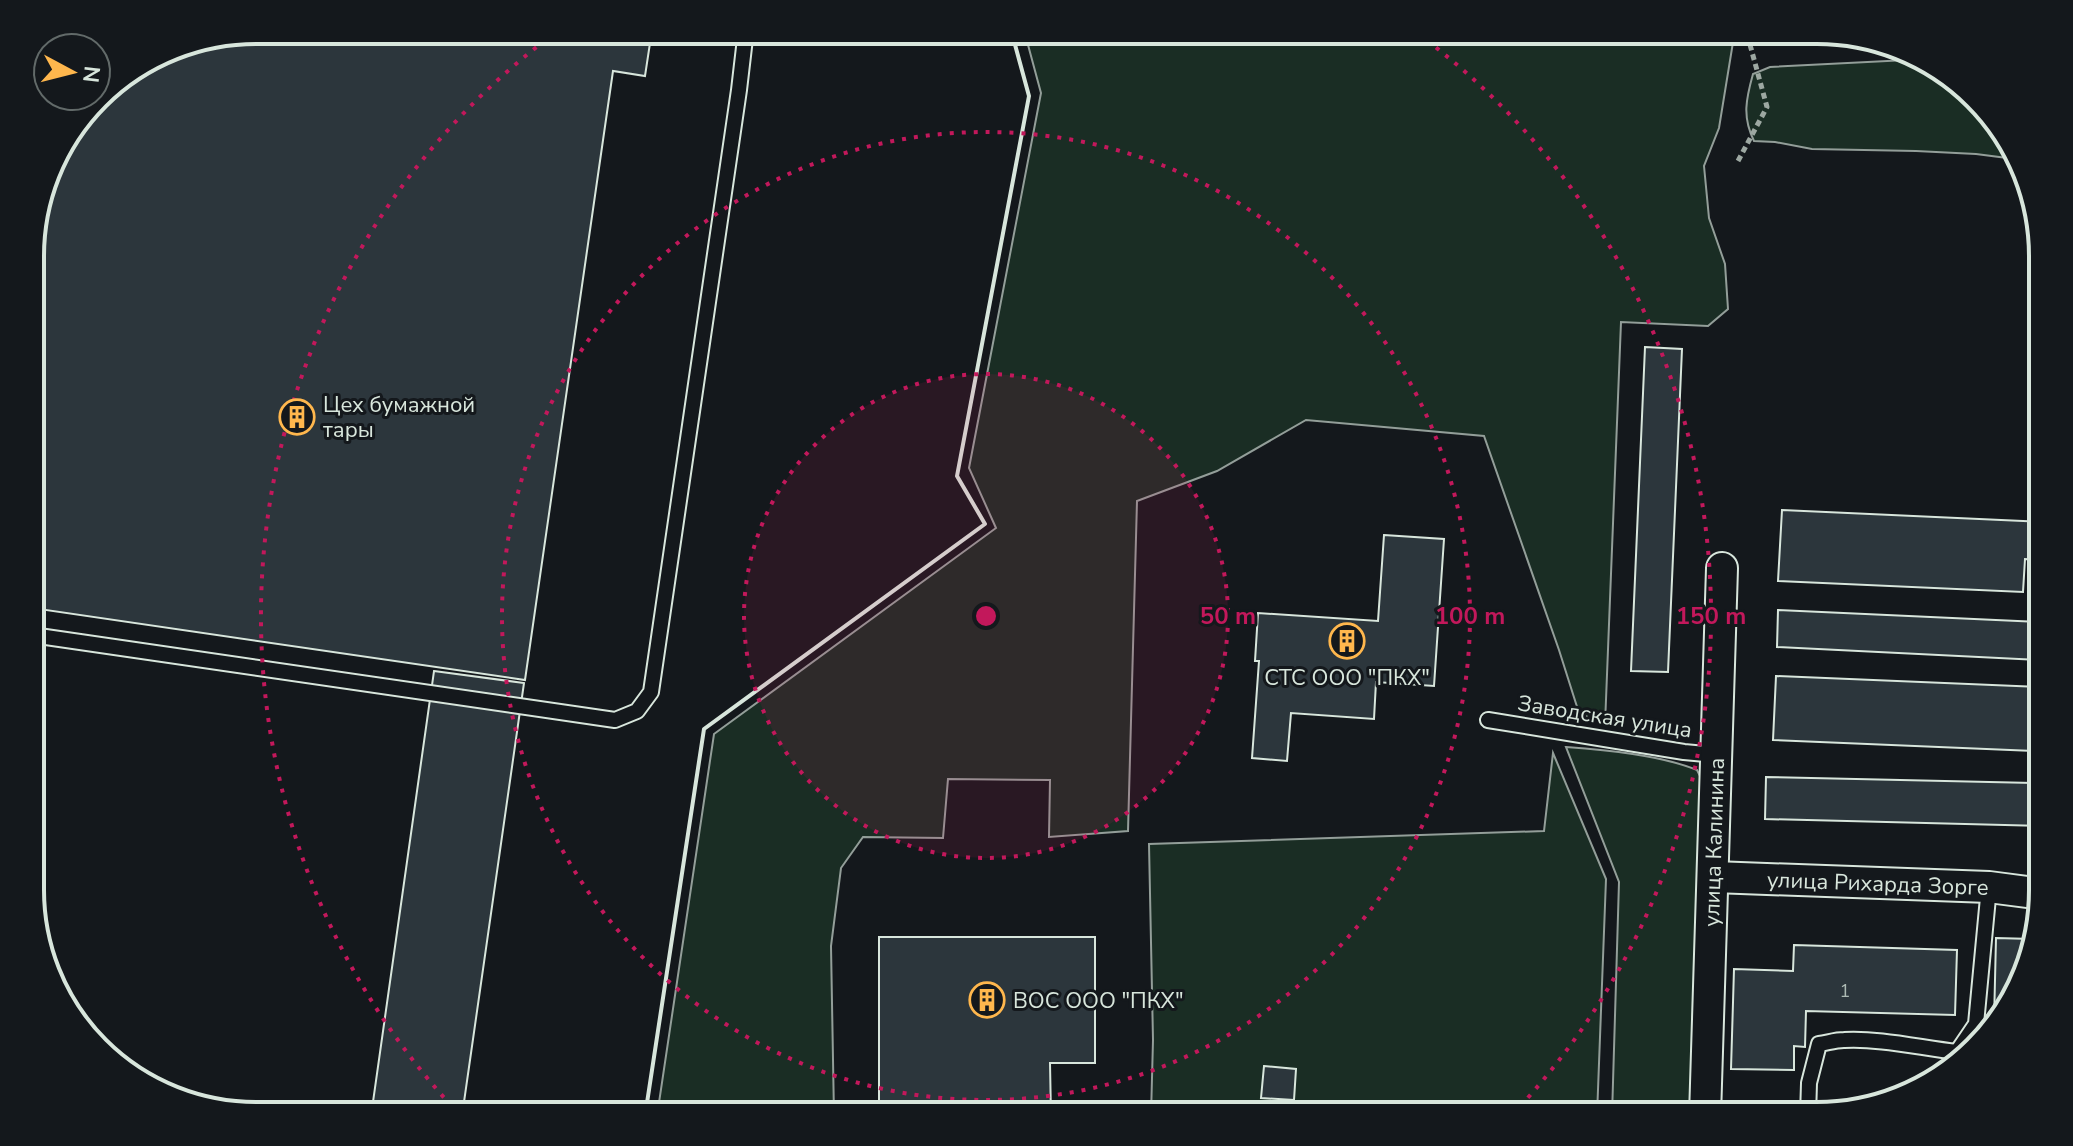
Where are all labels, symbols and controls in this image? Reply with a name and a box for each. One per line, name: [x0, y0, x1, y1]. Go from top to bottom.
north arrow: [32, 32, 112, 112]
text: N: [75, 64, 107, 84]
place label: Цех бумажной тары: [323, 390, 475, 445]
building icon: Цех бумажной тары: [278, 398, 316, 436]
text: 50 m: [1200, 600, 1256, 632]
text: 100 m: [1435, 600, 1505, 632]
text: 150 m: [1676, 600, 1746, 632]
centre of rings: [972, 602, 1000, 630]
building icon: СТС ООО "ПКХ": [1328, 622, 1366, 660]
place label: СТС ООО "ПКХ": [1264, 663, 1430, 693]
street label: Заводская улица: [1516, 688, 1694, 746]
street label: улица Калинина: [1697, 757, 1732, 927]
street label: улица Рихарда Зорге: [1766, 865, 1989, 903]
house number: 1: [1840, 979, 1850, 1003]
building icon: ВОС ООО "ПКХ": [968, 981, 1006, 1019]
place label: ВОС ООО "ПКХ": [1013, 986, 1184, 1016]

